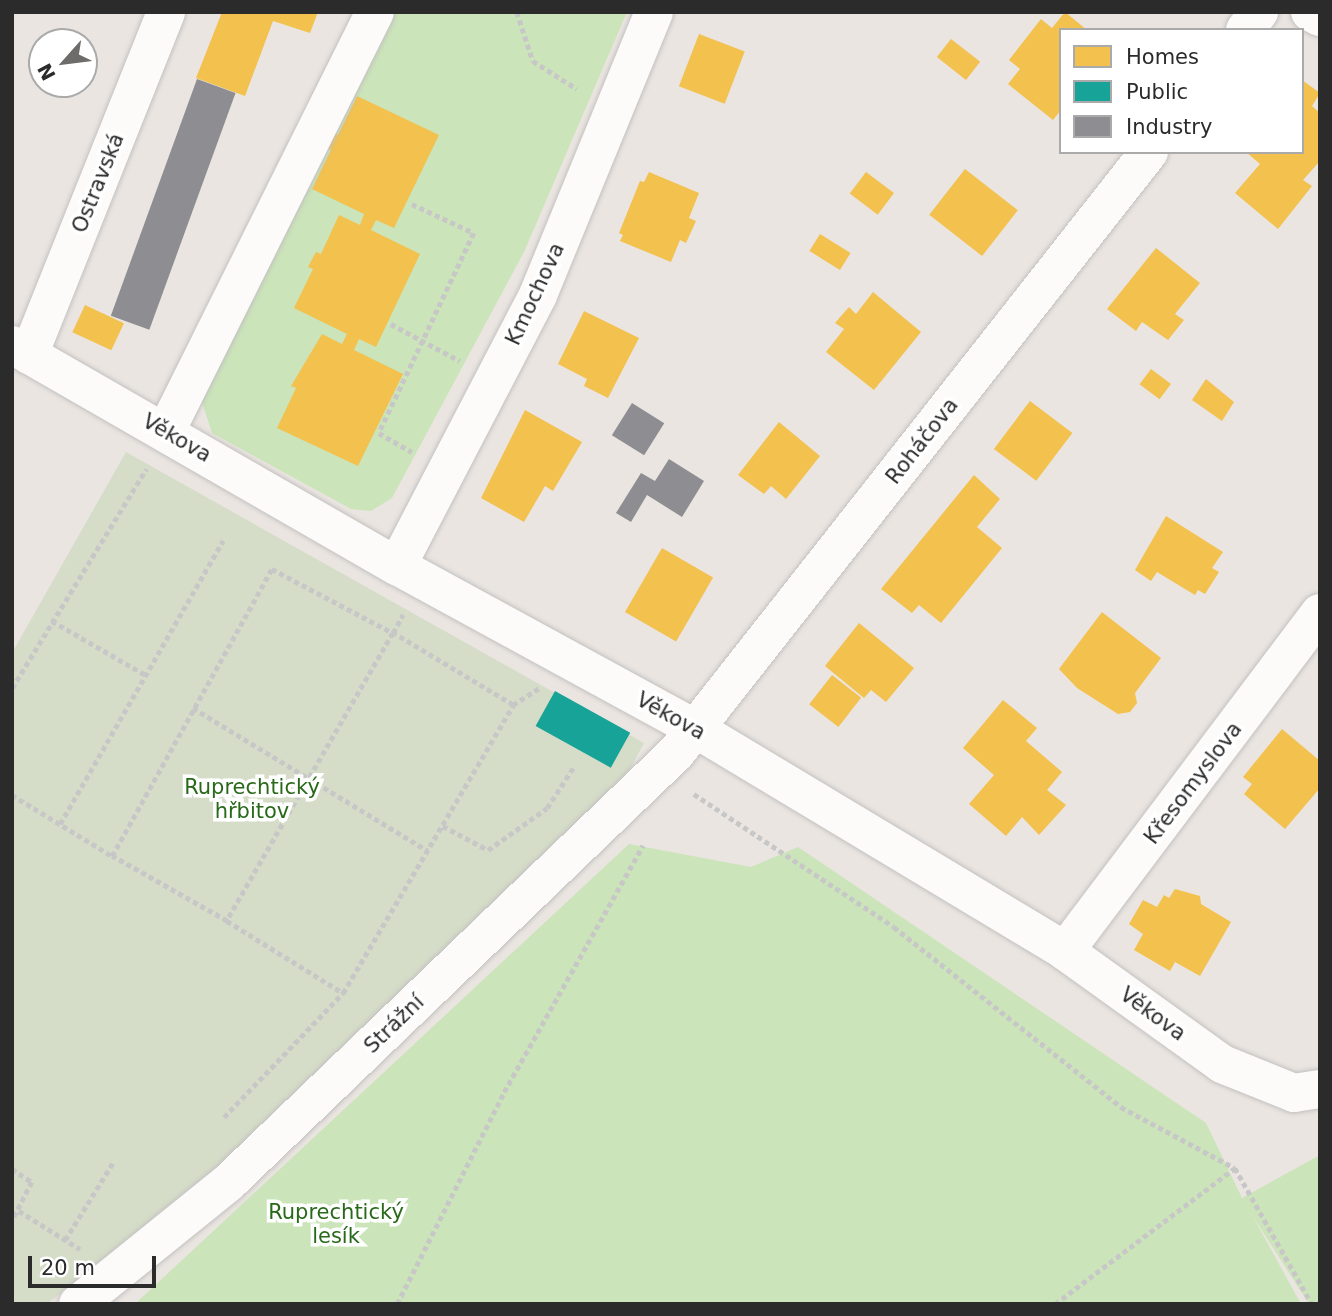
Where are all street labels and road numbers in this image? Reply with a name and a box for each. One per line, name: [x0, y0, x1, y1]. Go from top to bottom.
street label: Ostravská: [67, 129, 129, 237]
street label: Kmochova: [500, 239, 570, 349]
street label: Roháčova: [881, 393, 963, 489]
street label: Věkova: [138, 408, 216, 468]
street label: Věkova: [632, 687, 710, 745]
street label: Křesomyslova: [1139, 717, 1247, 849]
street label: Věkova: [1115, 982, 1191, 1046]
street label: Strážní: [359, 990, 429, 1058]

